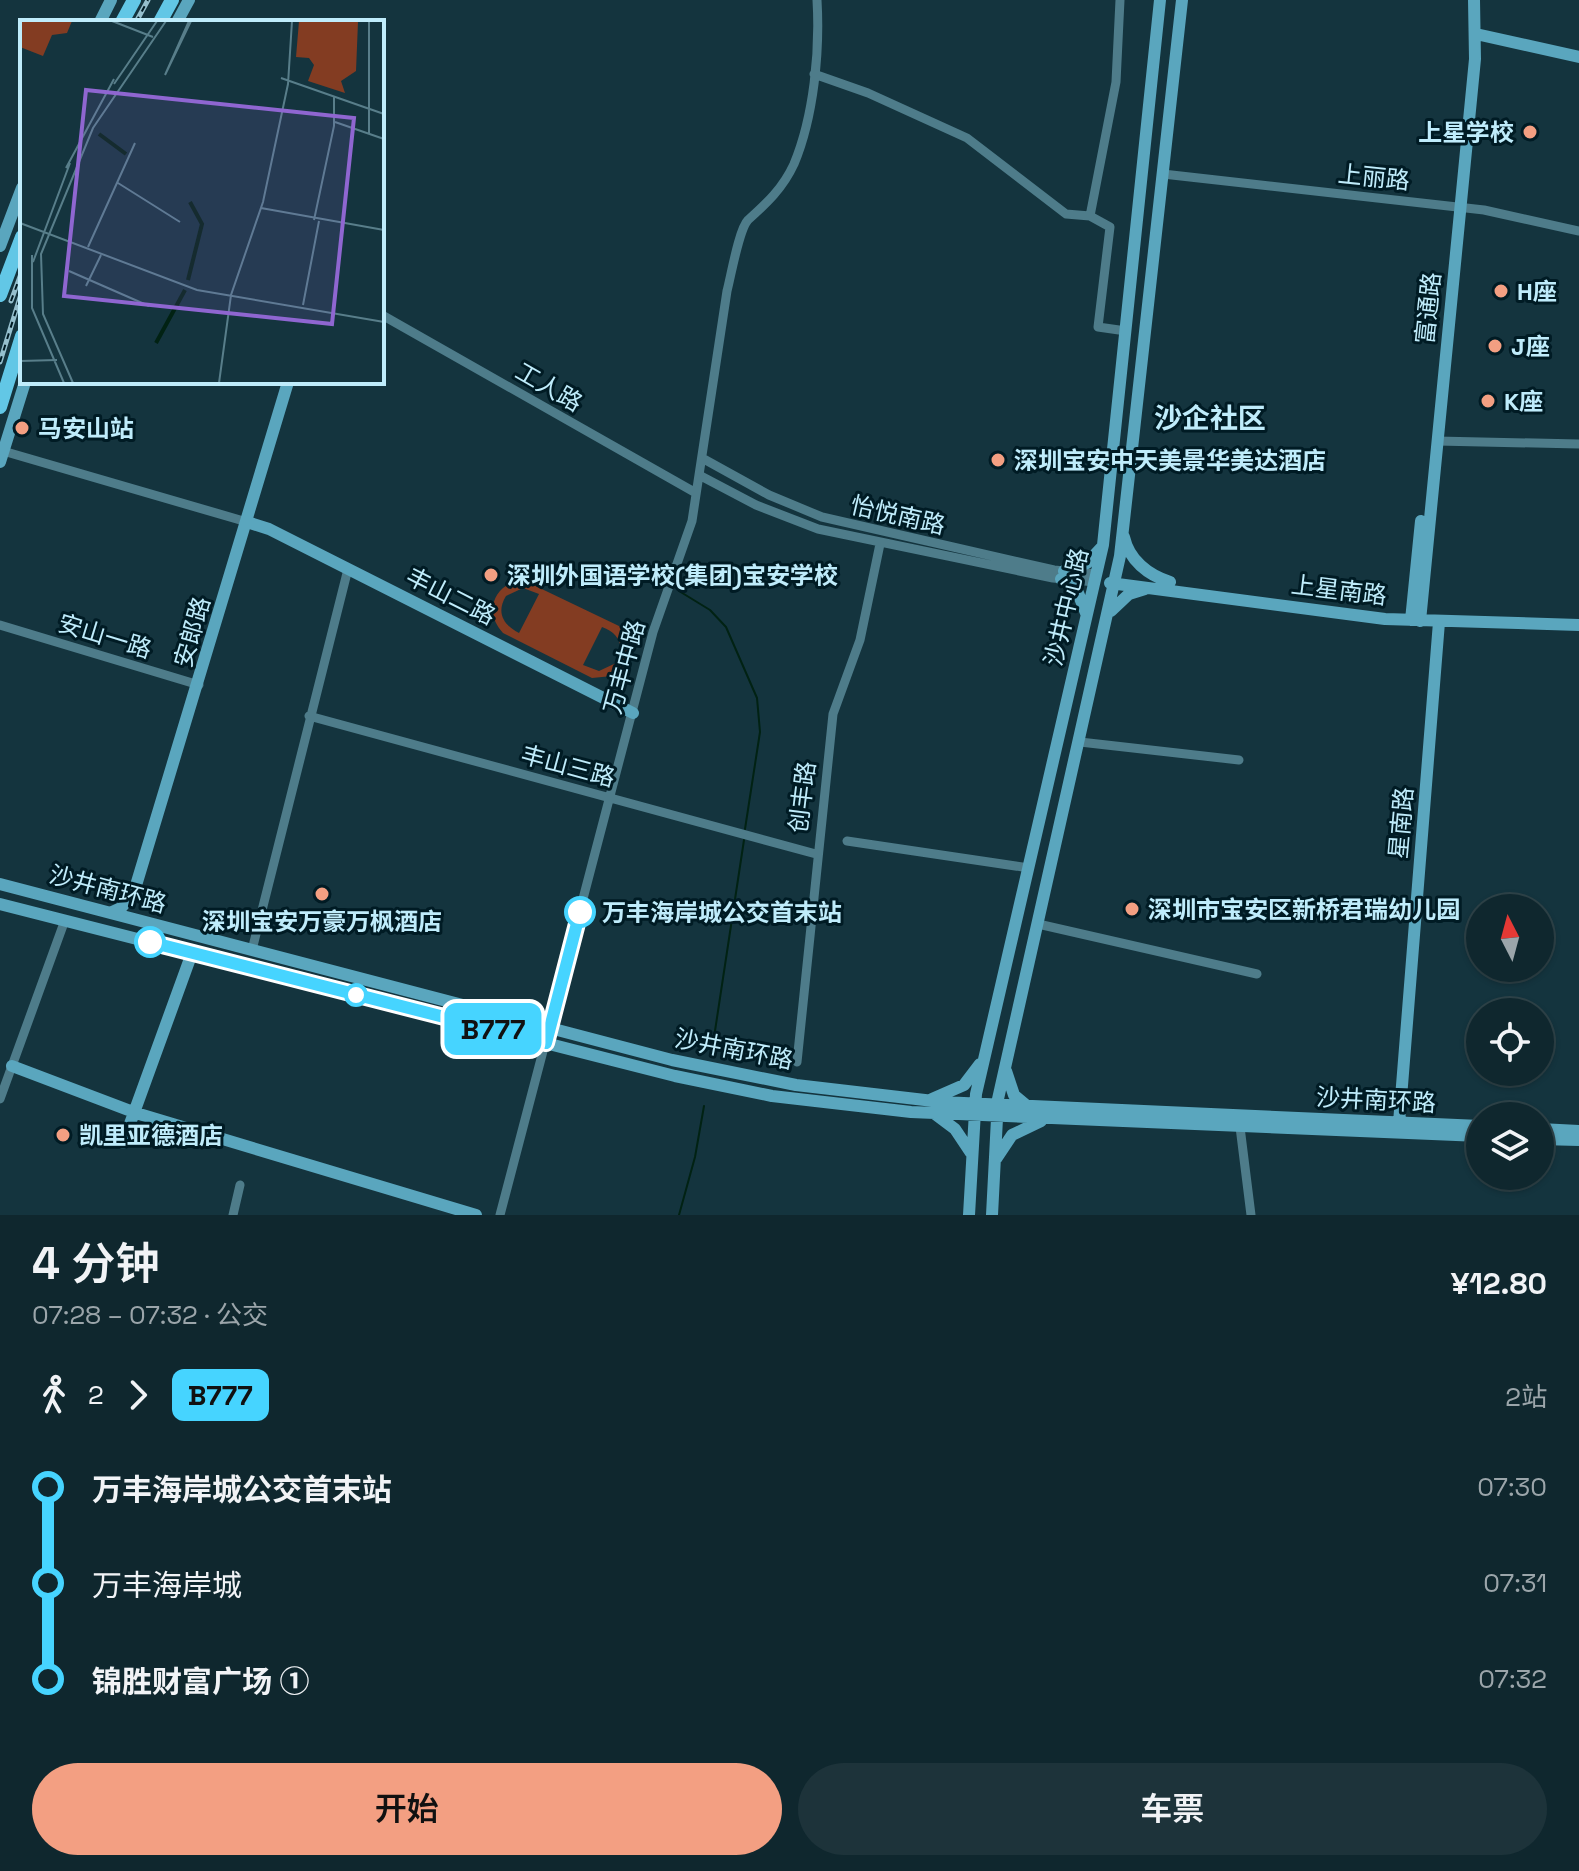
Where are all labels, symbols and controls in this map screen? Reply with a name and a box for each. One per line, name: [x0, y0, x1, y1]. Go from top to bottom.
inset map: [20, 20, 384, 384]
place label: 上星学校: [1418, 117, 1514, 148]
marker: 上星学校: [1521, 123, 1539, 141]
street label: 上丽路: [1337, 158, 1411, 196]
street label: 富通路: [1409, 271, 1447, 345]
place label: H座: [1517, 276, 1557, 307]
marker: H座: [1492, 282, 1510, 300]
place label: J座: [1511, 331, 1550, 362]
marker: J座: [1486, 337, 1504, 355]
street label: 工人路: [510, 356, 588, 418]
place label: K座: [1504, 386, 1543, 417]
marker: K座: [1479, 392, 1497, 410]
district label: 沙企社区: [1154, 400, 1266, 436]
place label: 马安山站: [38, 413, 134, 444]
marker: 马安山站: [13, 419, 31, 437]
place label: 深圳宝安中天美景华美达酒店: [1014, 445, 1326, 476]
marker: 深圳宝安中天美景华美达酒店: [989, 451, 1007, 469]
street label: 怡悦南路: [848, 489, 948, 541]
street label: 沙井中心路: [1037, 545, 1095, 669]
street label: 丰山二路: [401, 560, 501, 632]
place label: 深圳外国语学校(集团)宝安学校: [507, 560, 838, 591]
marker: 深圳外国语学校(集团)宝安学校: [482, 566, 500, 584]
street label: 上星南路: [1289, 569, 1389, 611]
street label: 安郎路: [167, 593, 217, 671]
street label: 安山一路: [55, 607, 155, 665]
street label: 万丰中路: [597, 617, 651, 717]
street label: 丰山三路: [518, 739, 618, 793]
street label: 创丰路: [782, 759, 822, 835]
street label: 星南路: [1382, 786, 1420, 860]
street label: 沙井南环路: [46, 858, 170, 920]
marker: 深圳宝安万豪万枫酒店: [313, 885, 331, 903]
place label: 深圳市宝安区新桥君瑞幼儿园: [1148, 894, 1460, 925]
north arrow: [1466, 894, 1554, 982]
map controls: [1466, 894, 1554, 1190]
marker: 万丰海岸城公交首末站: [565, 897, 595, 927]
place label: 万丰海岸城公交首末站: [602, 897, 842, 928]
marker: 深圳市宝安区新桥君瑞幼儿园: [1123, 900, 1141, 918]
place label: 深圳宝安万豪万枫酒店: [202, 906, 442, 937]
unlabelled marker: [135, 927, 165, 957]
unlabelled marker: [345, 984, 367, 1006]
button: locate: [1466, 998, 1554, 1086]
line badge: B777: [437, 1003, 549, 1055]
text: B777: [460, 1011, 526, 1047]
street label: 沙井南环路: [672, 1022, 796, 1076]
street label: 沙井南环路: [1315, 1081, 1437, 1119]
button: layers: [1466, 1102, 1554, 1190]
place label: 凯里亚德酒店: [79, 1120, 223, 1151]
marker: 凯里亚德酒店: [54, 1126, 72, 1144]
text: 4 分钟: [32, 1236, 159, 1292]
text: ¥12.80: [1451, 1264, 1547, 1303]
text: 07:28 – 07:32 · 公交: [32, 1298, 268, 1332]
icon: walk: [32, 1373, 76, 1417]
icon: forward: [116, 1373, 160, 1417]
text: B777: [188, 1377, 253, 1413]
text: 2: [88, 1378, 104, 1412]
text: 2站: [1505, 1380, 1547, 1414]
text: 万丰海岸城公交首末站: [92, 1470, 392, 1509]
text: 07:30: [1477, 1470, 1547, 1504]
text: 万丰海岸城: [92, 1566, 242, 1605]
text: 07:31: [1483, 1566, 1547, 1600]
text: 锦胜财富广场 ①: [92, 1662, 310, 1701]
text: 07:32: [1478, 1662, 1547, 1696]
button: 开始: [32, 1763, 782, 1855]
button: 车票: [798, 1763, 1547, 1855]

